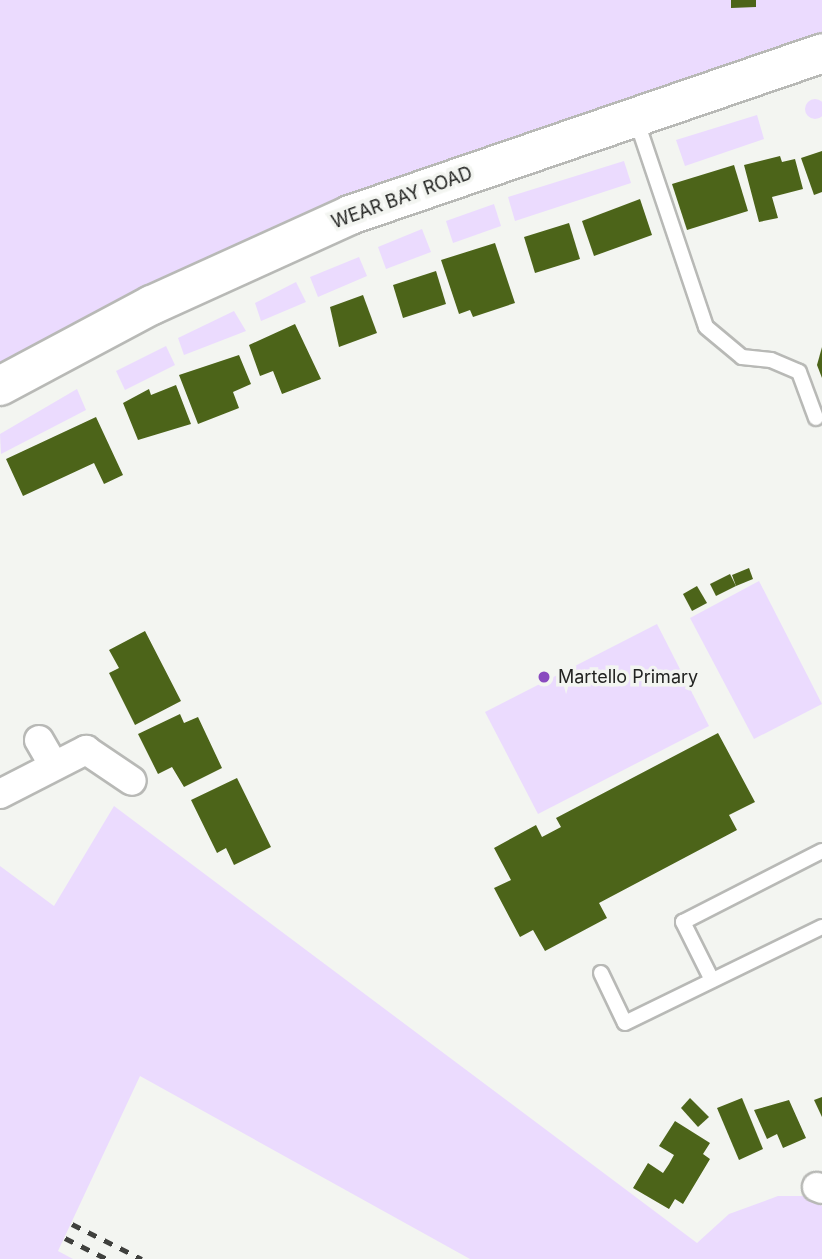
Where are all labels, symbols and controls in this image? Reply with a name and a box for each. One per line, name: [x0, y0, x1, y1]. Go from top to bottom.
street label: WEAR BAY ROAD: [329, 163, 475, 233]
place label: Martello Primary: [558, 666, 698, 688]
marker: Martello Primary: [536, 669, 552, 685]

